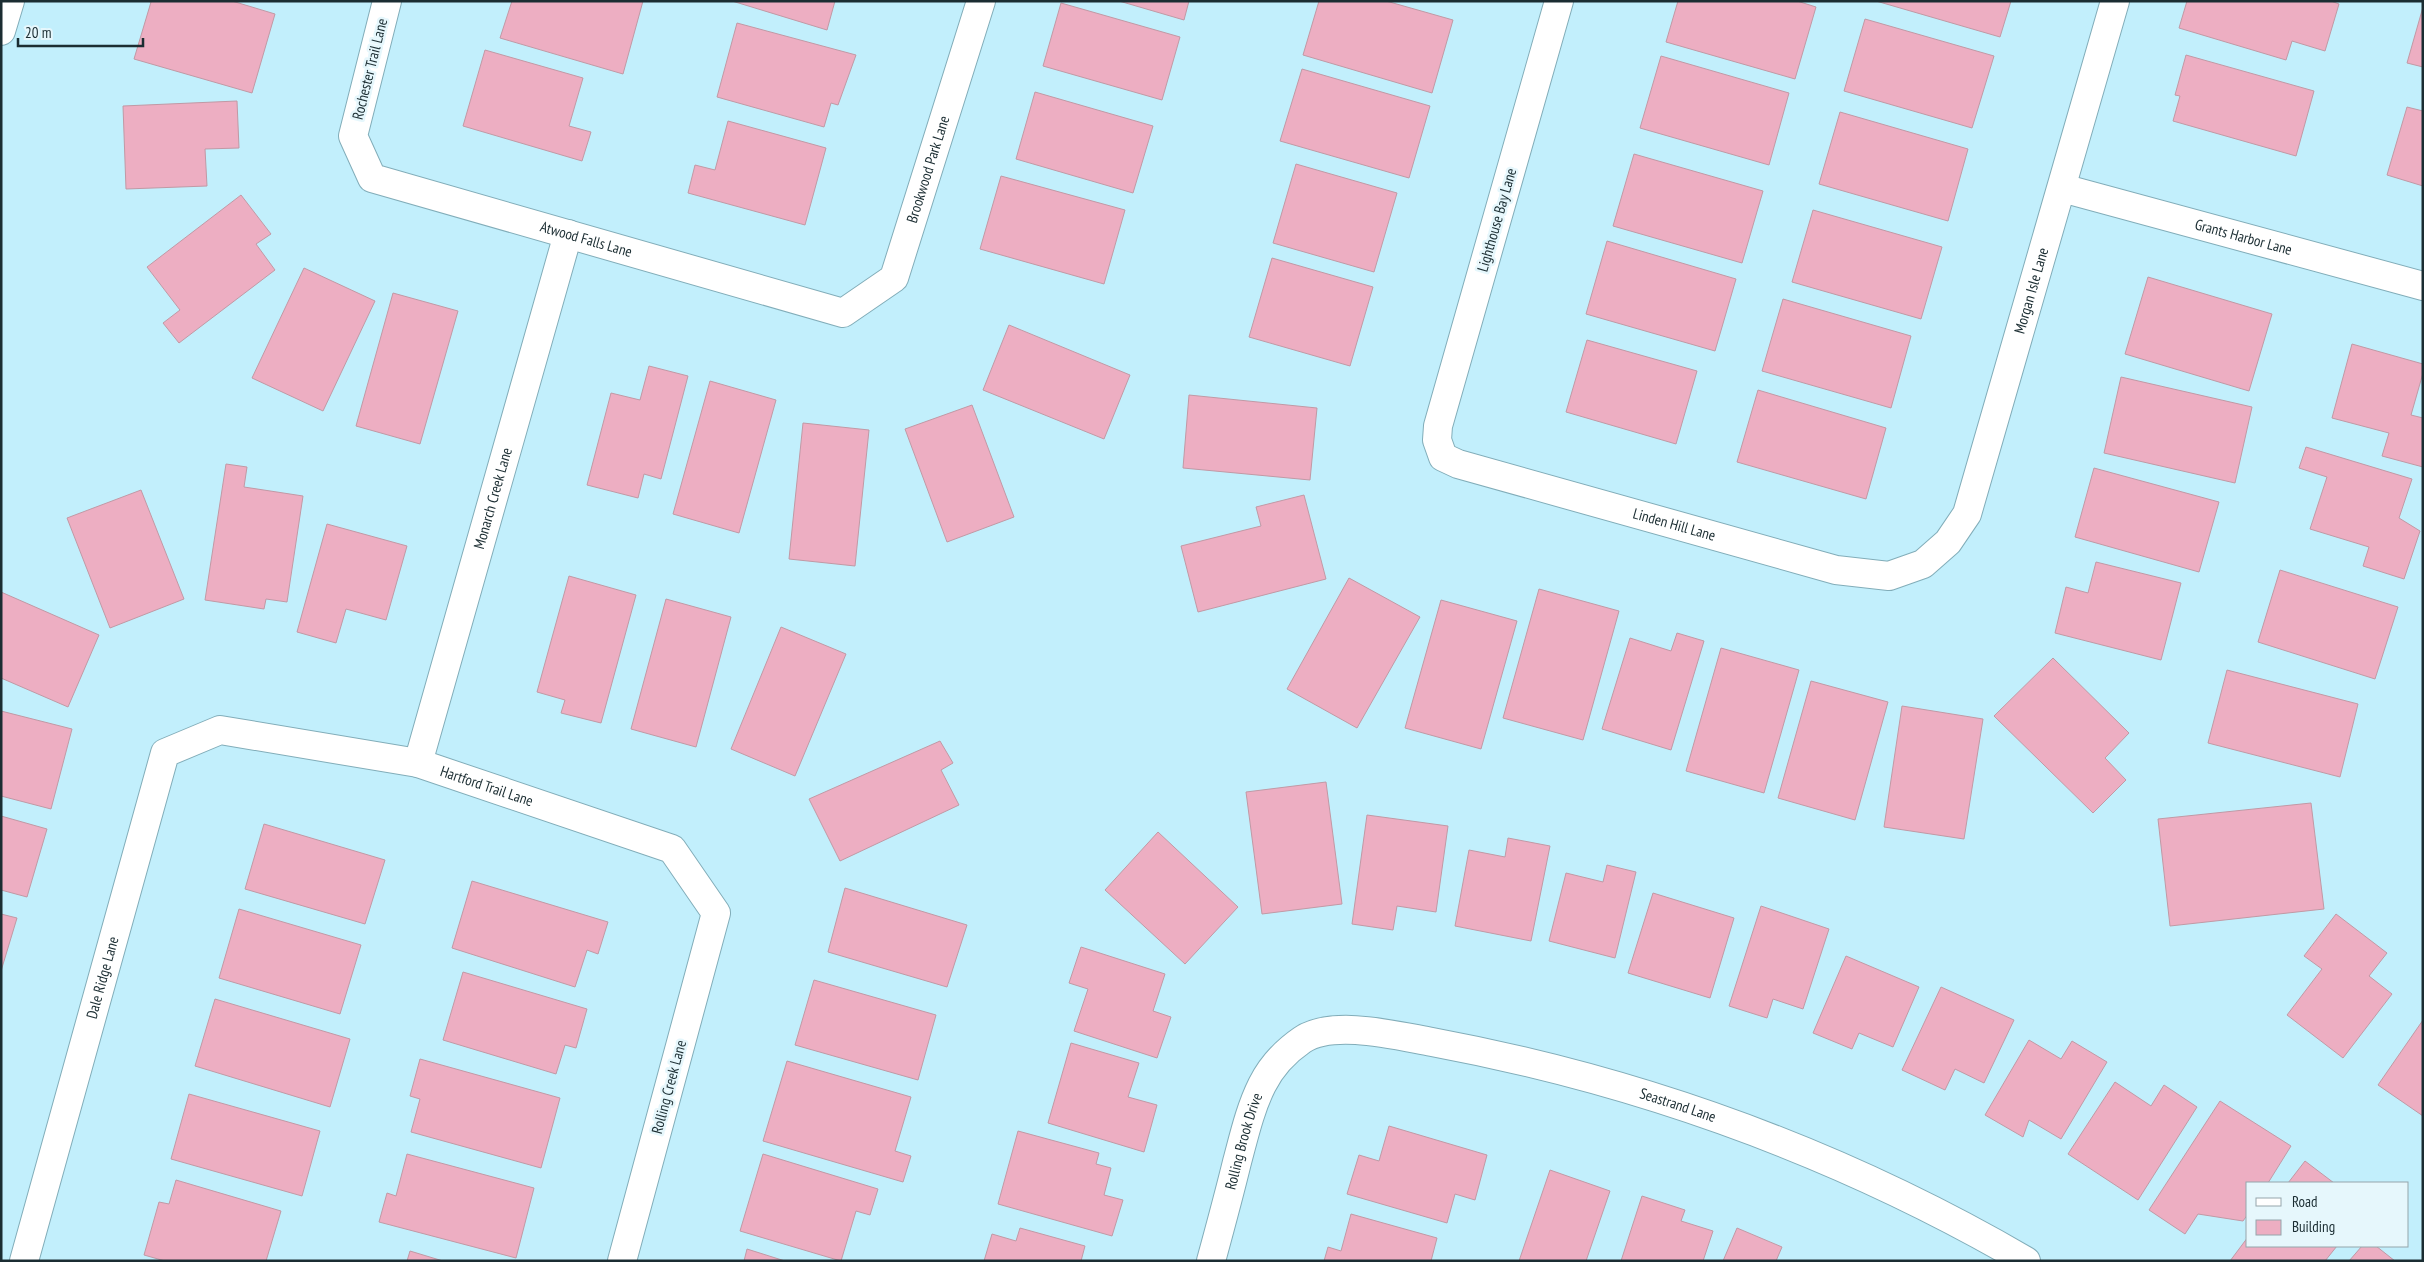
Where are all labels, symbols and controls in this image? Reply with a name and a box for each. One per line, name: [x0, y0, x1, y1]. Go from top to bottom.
scale bar: [18, 15, 142, 47]
street label: Rochester Trail Lane: [348, 16, 391, 121]
text: 20 m: [25, 23, 51, 42]
street label: Brookwood Park Lane: [902, 113, 953, 225]
street label: Lighthouse Bay Lane: [1473, 166, 1520, 274]
street label: Grants Harbor Lane: [2193, 215, 2294, 259]
street label: Atwood Falls Lane: [538, 217, 634, 261]
street label: Morgan Isle Lane: [2010, 245, 2052, 336]
street label: Monarch Creek Lane: [469, 445, 516, 551]
street label: Linden Hill Lane: [1631, 504, 1718, 545]
street label: Hartford Trail Lane: [438, 761, 536, 810]
street label: Dale Ridge Lane: [82, 934, 123, 1021]
street label: Rolling Creek Lane: [647, 1038, 690, 1136]
street label: Seastrand Lane: [1638, 1083, 1719, 1126]
street label: Rolling Brook Drive: [1220, 1090, 1266, 1192]
legend: [2246, 1182, 2409, 1247]
text: Road: [2292, 1192, 2318, 1211]
text: Building: [2292, 1217, 2335, 1236]

